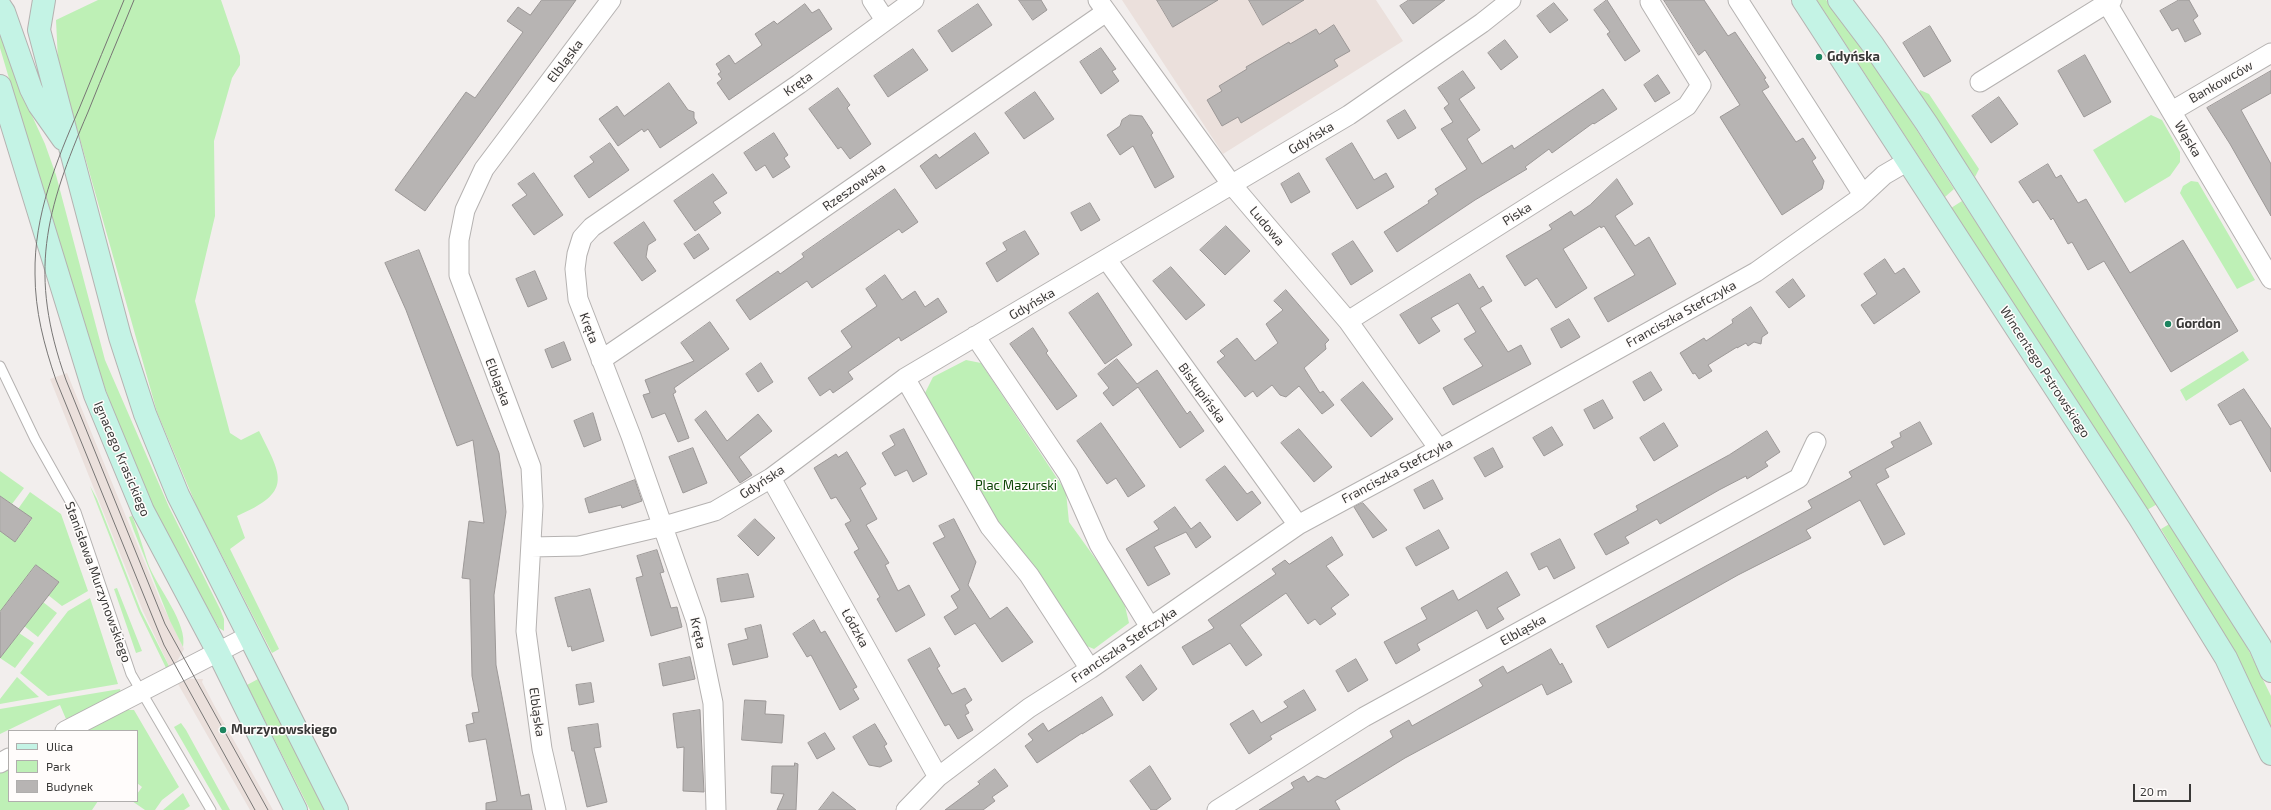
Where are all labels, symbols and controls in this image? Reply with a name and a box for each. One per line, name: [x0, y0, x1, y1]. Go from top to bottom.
street label: Elbląska: [544, 36, 586, 86]
place label: Gdyńska: [1827, 49, 1880, 65]
marker: Gdyńska: [1814, 52, 1824, 62]
street label: Bankowców: [2186, 57, 2256, 107]
street label: Kręta: [781, 68, 815, 100]
street label: Gdyńska: [1285, 118, 1337, 158]
street label: Wąska: [2171, 118, 2205, 160]
street label: Rzeszowska: [820, 160, 888, 214]
street label: Piska: [1500, 199, 1534, 229]
street label: Ludowa: [1246, 203, 1288, 249]
street label: Franciszka Stefczyka: [1623, 277, 1739, 351]
street label: Gdyńska: [1006, 285, 1058, 323]
street label: Wincentego Pstrowskiego: [1997, 303, 2093, 441]
street label: Kręta: [576, 310, 602, 346]
place label: Gordon: [2176, 316, 2221, 332]
marker: Gordon: [2163, 319, 2173, 329]
street label: Elbląska: [482, 356, 514, 408]
street label: Biskupińska: [1175, 360, 1229, 426]
street label: Ignacego Krasickiego: [91, 399, 153, 519]
street label: Franciszka Stefczyka: [1339, 435, 1455, 507]
street label: Gdyńska: [737, 462, 787, 502]
park label: Plac Mazurski: [975, 478, 1057, 494]
street label: Stanisława Murzynowskiego: [62, 499, 134, 665]
street label: Franciszka Stefczyka: [1068, 604, 1180, 686]
street label: Łódzka: [838, 606, 872, 650]
street label: Elbląska: [1497, 611, 1549, 649]
street label: Kręta: [687, 616, 709, 650]
street label: Elbląska: [526, 686, 548, 738]
place label: Murzynowskiego: [231, 722, 337, 738]
marker: Murzynowskiego: [218, 725, 228, 735]
legend: [8, 730, 138, 802]
text: Ulica: [46, 739, 73, 753]
text: Park: [46, 759, 71, 773]
scale bar: [2135, 776, 2193, 802]
text: Budynek: [46, 779, 93, 793]
text: 20 m: [2140, 784, 2167, 798]

